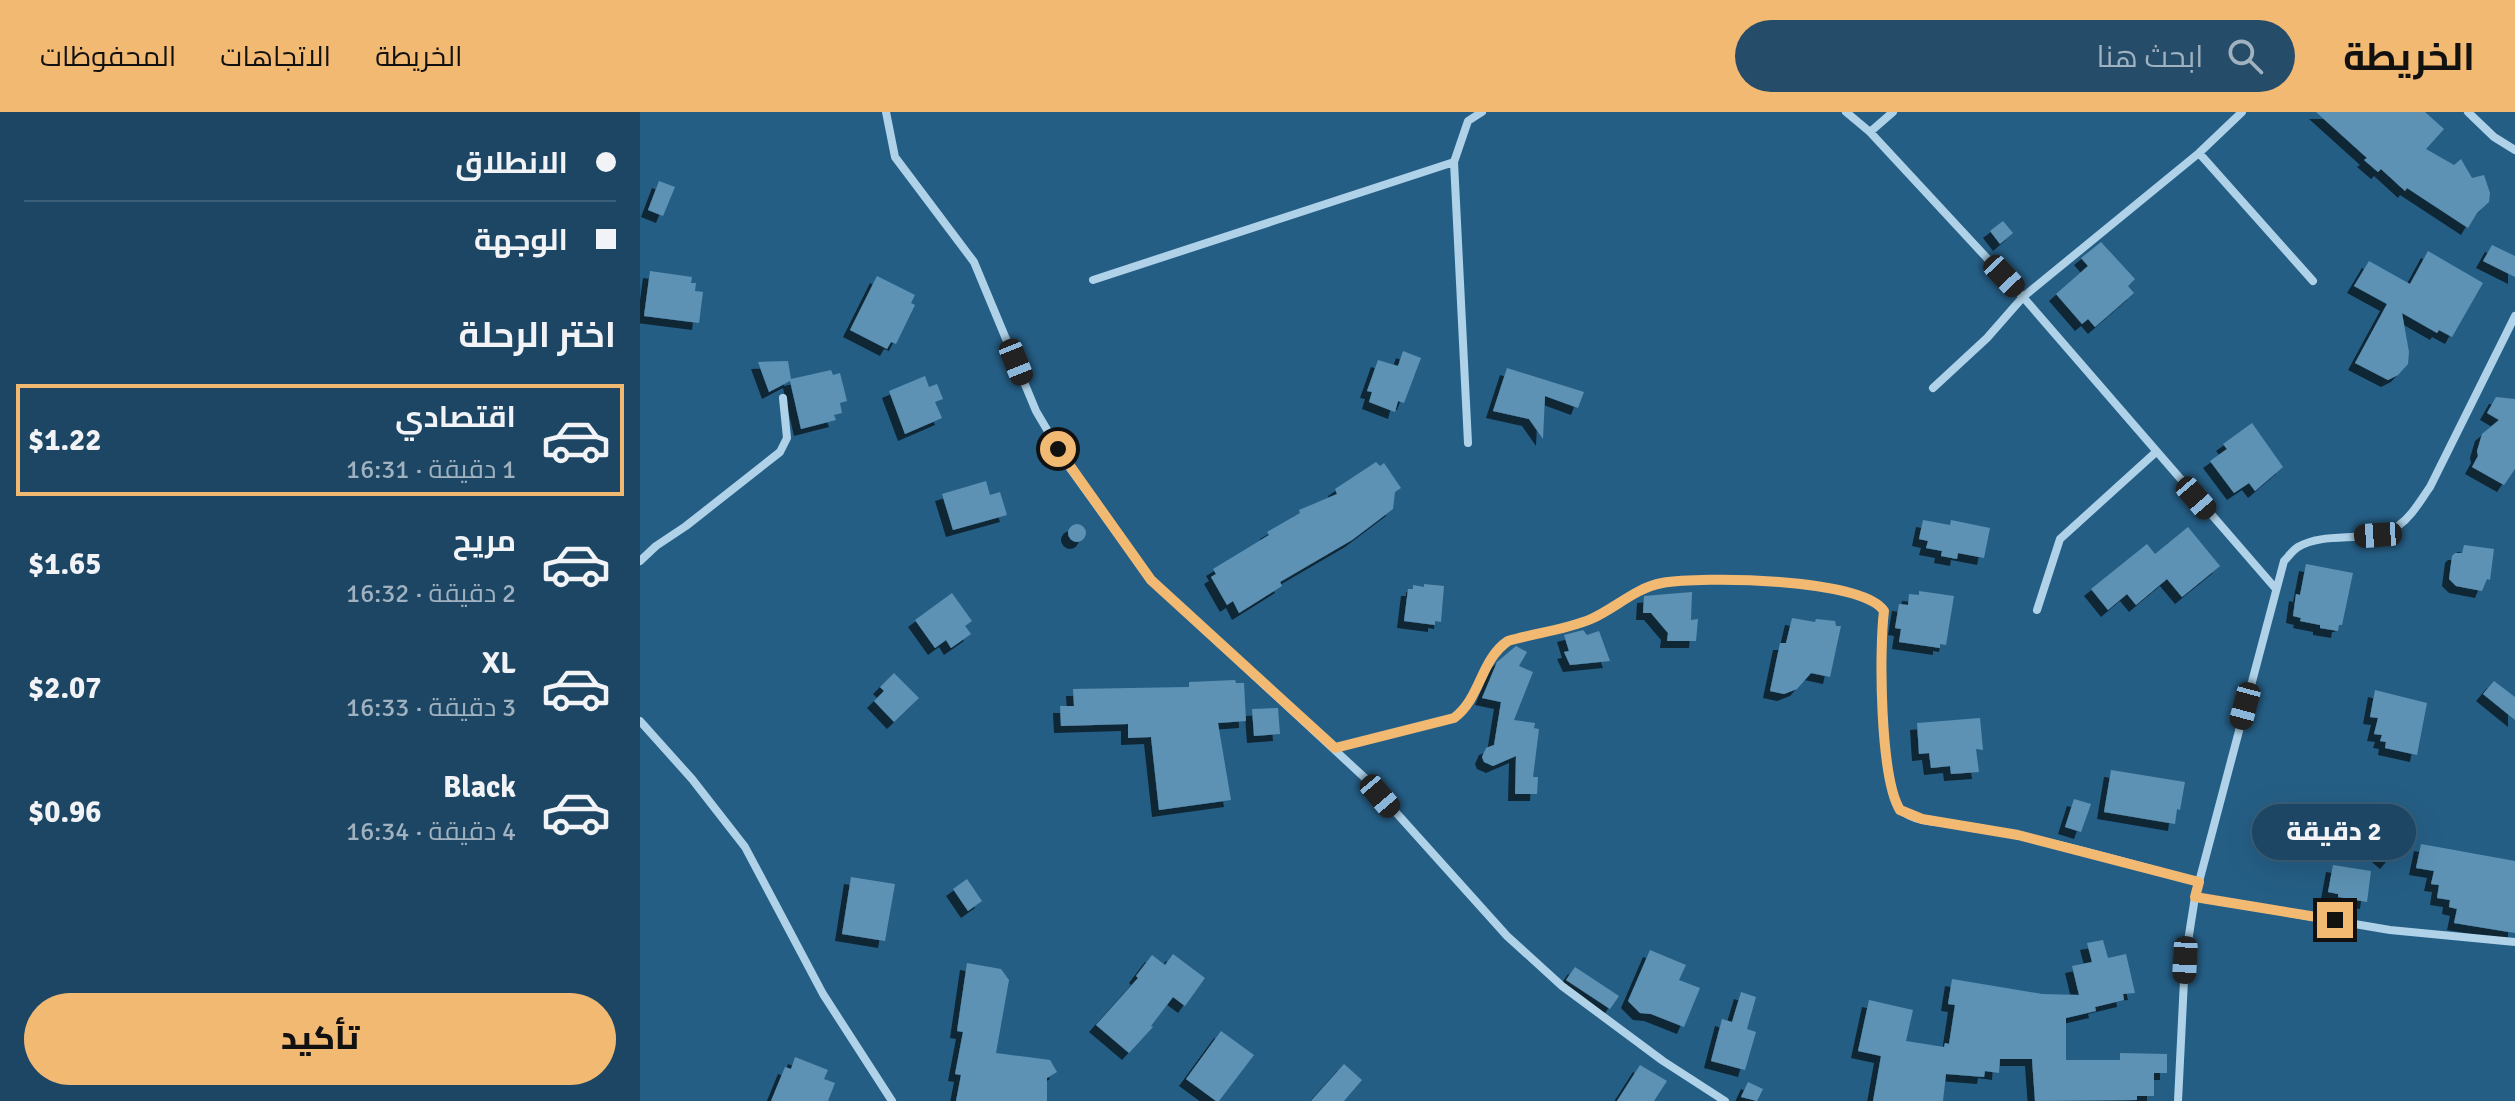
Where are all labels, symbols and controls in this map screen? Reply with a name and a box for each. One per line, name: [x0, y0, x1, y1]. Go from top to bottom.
search box: [1735, 20, 2295, 92]
icon: search: [2223, 34, 2267, 78]
text: الخريطة: [2343, 34, 2475, 81]
text: ابحث هنا: [2096, 39, 2203, 76]
text: المحفوظات: [40, 40, 176, 74]
text: الاتجاهات: [220, 40, 331, 74]
text: الخريطة: [375, 40, 463, 74]
text: الانطلاق: [455, 145, 568, 182]
text: الوجهة: [474, 222, 568, 259]
car: [1979, 250, 2029, 302]
text: اختر الرحلة: [458, 313, 616, 358]
car: [996, 335, 1036, 389]
text: اقتصادي: [395, 399, 516, 436]
icon: car: [540, 404, 612, 476]
text: $1.22: [28, 422, 101, 459]
route start: [1040, 431, 1076, 467]
text: 1 دقيقة · 16:31: [346, 454, 516, 486]
car: [2171, 472, 2221, 524]
car: [2353, 521, 2403, 549]
text: مريح: [453, 523, 516, 560]
icon: car: [540, 528, 612, 600]
text: $1.65: [28, 546, 101, 583]
text: 2 دقيقة · 16:32: [346, 578, 516, 610]
text: XL: [482, 645, 516, 682]
icon: car: [540, 652, 612, 724]
text: $2.07: [28, 670, 101, 707]
car: [2227, 680, 2263, 732]
text: 3 دقيقة · 16:33: [346, 692, 516, 724]
text: Black: [443, 769, 516, 806]
car: [1355, 770, 1405, 822]
icon: car: [540, 776, 612, 848]
text: $0.96: [28, 794, 101, 831]
callout: 2 دقيقة: [2253, 804, 2417, 860]
text: 4 دقيقة · 16:34: [346, 816, 516, 848]
text: 2 دقيقة: [2286, 816, 2382, 848]
route end: [2317, 902, 2353, 938]
car: [2172, 935, 2198, 985]
button: تأكيد: [24, 993, 616, 1085]

